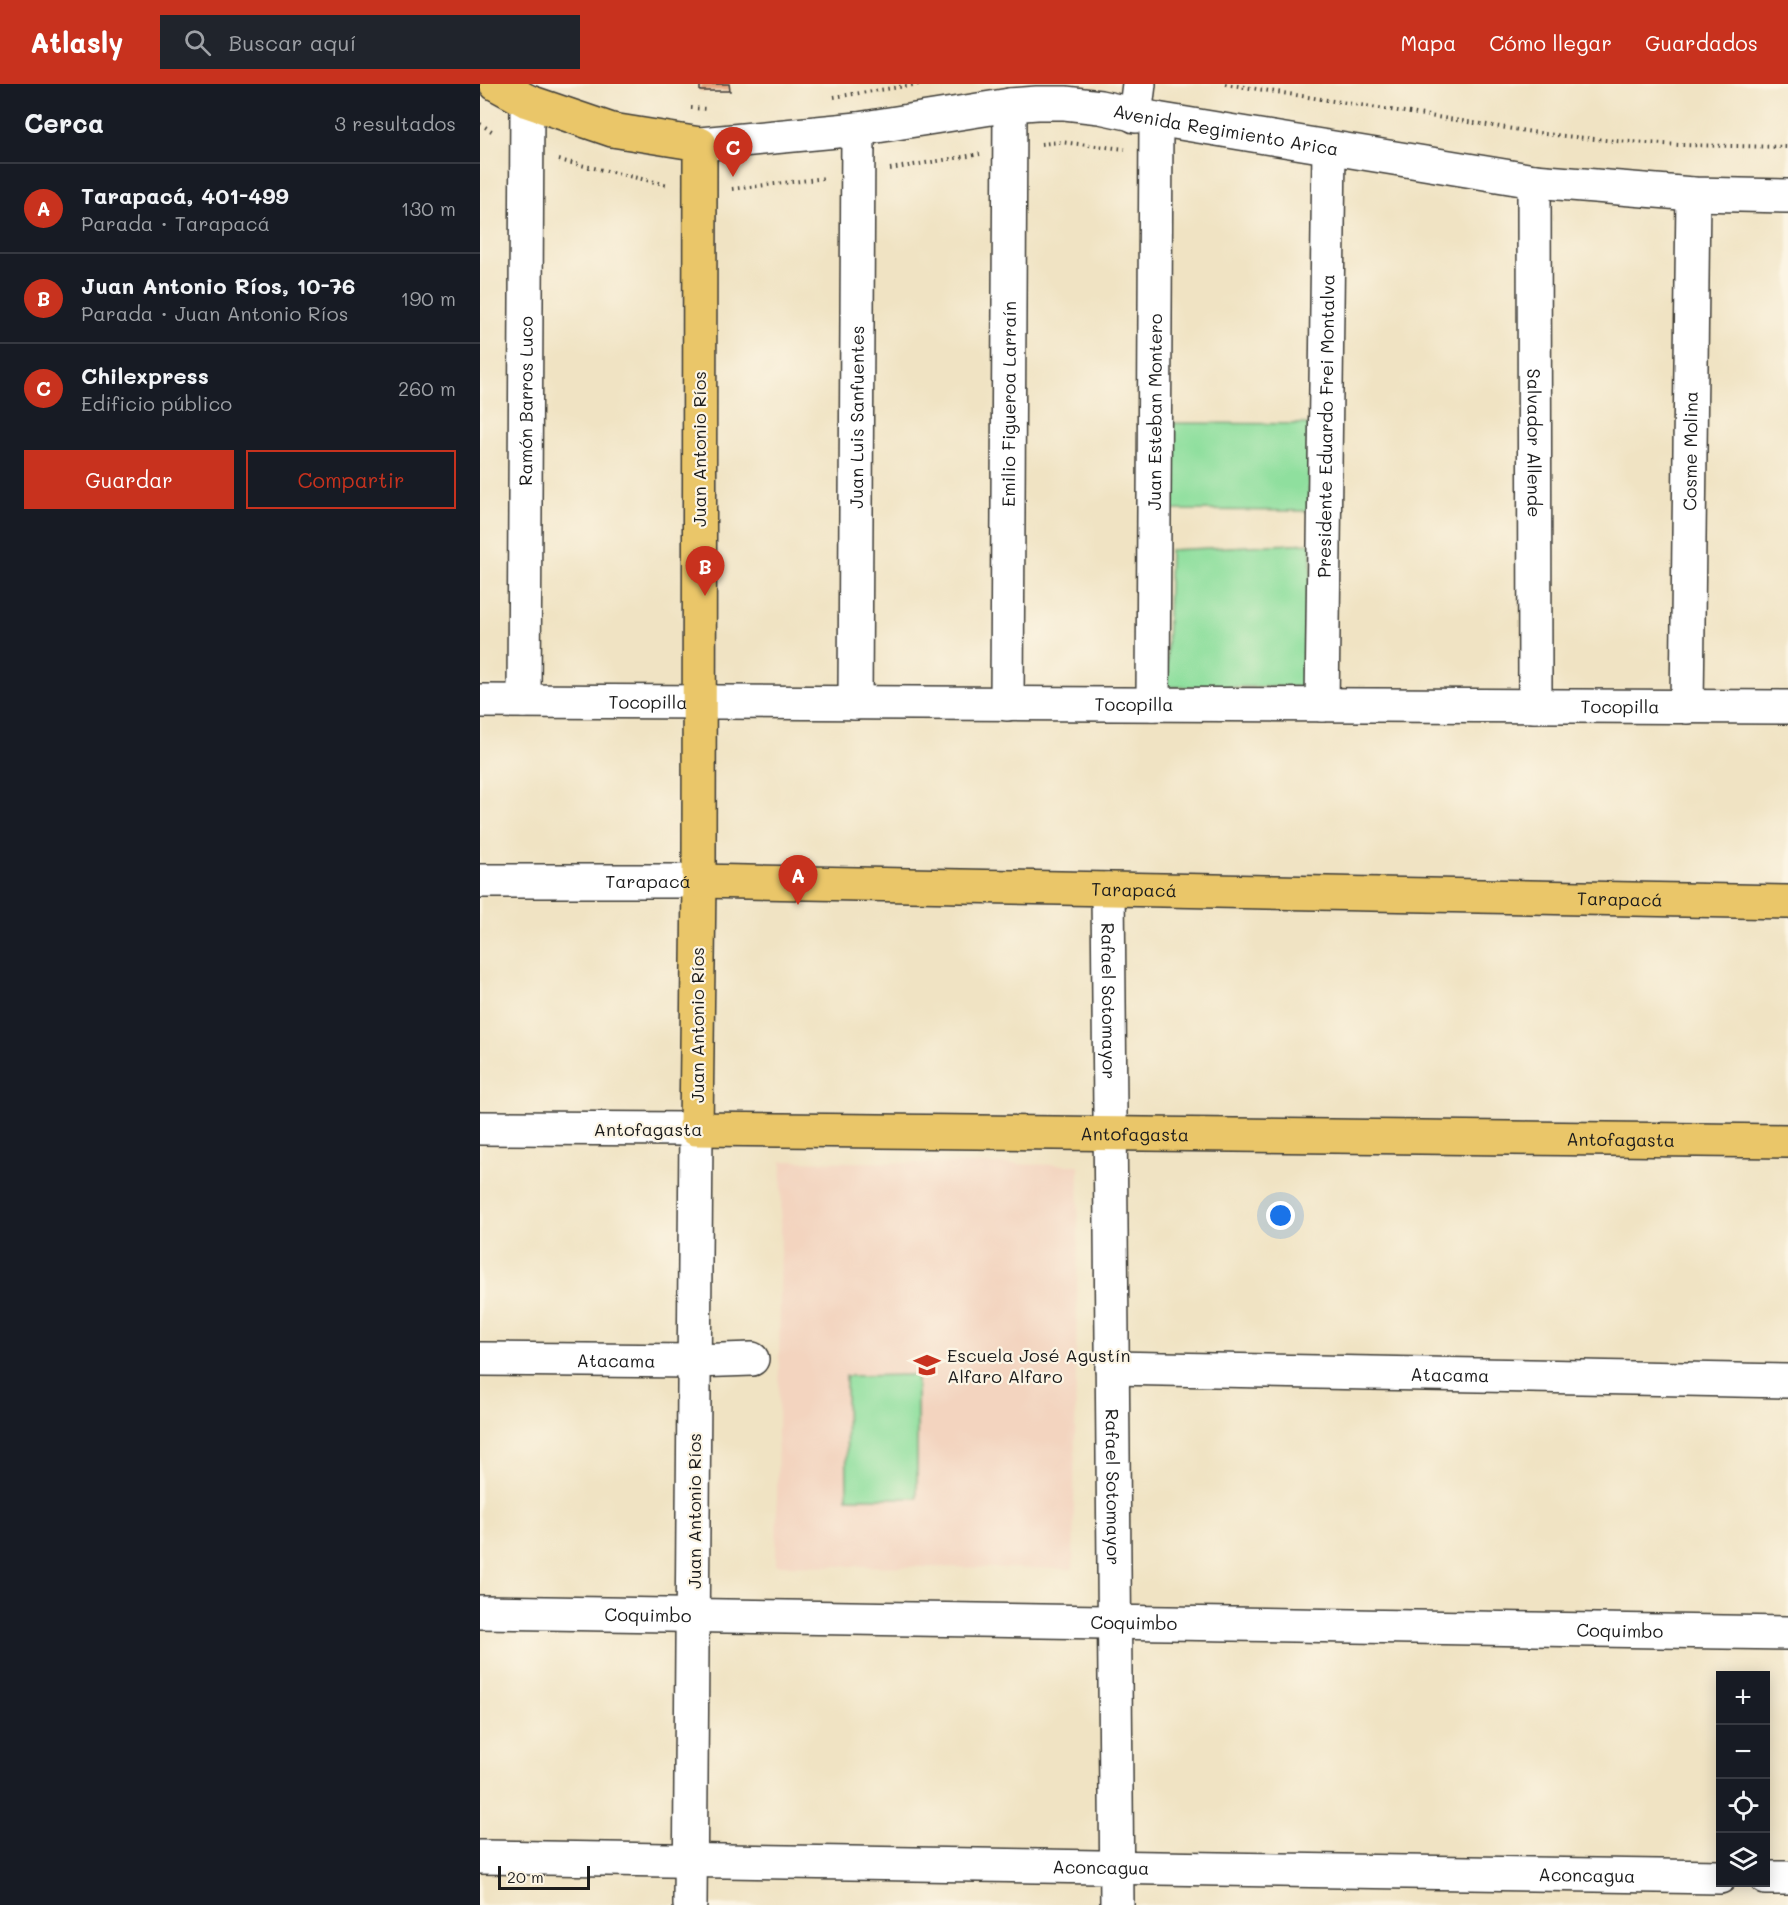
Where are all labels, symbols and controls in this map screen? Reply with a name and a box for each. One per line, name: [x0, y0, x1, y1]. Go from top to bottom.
search box: [160, 15, 580, 69]
text: Atlasly: [30, 24, 124, 60]
icon: search: [181, 26, 214, 59]
text: Buscar aquí: [229, 28, 356, 57]
text: Mapa: [1400, 29, 1456, 56]
text: Cómo llegar: [1489, 29, 1612, 56]
text: Guardados: [1645, 29, 1758, 56]
street label: Avenida Regimiento Arica: [1111, 98, 1340, 161]
text: Cerca: [24, 106, 104, 140]
text: 3 resultados: [334, 110, 456, 136]
pin: C: [714, 128, 752, 177]
text: Tarapacá, 401-499: [81, 181, 289, 210]
text: A: [37, 195, 50, 221]
text: 130 m: [401, 195, 456, 221]
text: Parada · Tarapacá: [81, 210, 270, 236]
text: Juan Antonio Ríos, 10-76: [81, 271, 355, 300]
street label: Presidente Eduardo Frei Montalva: [1312, 274, 1339, 578]
text: B: [37, 285, 50, 311]
text: 190 m: [401, 285, 456, 311]
text: Parada · Juan Antonio Ríos: [81, 300, 348, 326]
street label: Emilio Figueroa Larraín: [996, 301, 1021, 507]
street label: Juan Esteban Montero: [1142, 313, 1167, 511]
street label: Ramón Barros Luco: [513, 316, 538, 486]
street label: Juan Luis Sanfuentes: [844, 325, 869, 509]
text: Chilexpress: [81, 361, 209, 390]
street label: Salvador Allende: [1522, 369, 1547, 517]
street label: Juan Antonio Ríos: [687, 371, 711, 527]
text: C: [36, 375, 51, 401]
text: 260 m: [398, 375, 456, 401]
text: Edificio público: [81, 390, 232, 416]
street label: Cosme Molina: [1677, 391, 1703, 511]
button: Guardar: [24, 450, 234, 509]
button: Compartir: [246, 450, 456, 509]
pin: B: [686, 546, 724, 596]
street label: Tocopilla: [608, 690, 688, 714]
street label: Tocopilla: [1094, 692, 1174, 716]
street label: Tocopilla: [1580, 694, 1659, 718]
pin: A: [778, 856, 818, 905]
street label: Tarapacá: [605, 869, 691, 893]
street label: Tarapacá: [1091, 877, 1177, 902]
street label: Tarapacá: [1577, 886, 1663, 912]
street label: Rafael Sotomayor: [1096, 923, 1122, 1079]
street label: Juan Antonio Ríos: [685, 947, 709, 1103]
street label: Antofagasta: [594, 1117, 702, 1141]
street label: Antofagasta: [1080, 1121, 1189, 1146]
street label: Antofagasta: [1566, 1127, 1675, 1152]
your location: [1266, 1201, 1295, 1230]
place label: Escuela José Agustín Alfaro Alfaro: [947, 1343, 1130, 1388]
street label: Atacama: [576, 1348, 656, 1373]
school or university icon: Escuela José Agustín Alfaro Alfaro: [912, 1350, 942, 1380]
street label: Atacama: [1410, 1362, 1490, 1387]
street label: Rafael Sotomayor: [1101, 1409, 1126, 1565]
street label: Juan Antonio Ríos: [682, 1433, 706, 1589]
street label: Coquimbo: [604, 1602, 692, 1627]
street label: Coquimbo: [1090, 1610, 1178, 1635]
street label: Coquimbo: [1576, 1618, 1664, 1643]
map controls: [1716, 1671, 1770, 1887]
button: +: [1716, 1671, 1770, 1725]
button: −: [1716, 1725, 1770, 1779]
button: locate: [1716, 1779, 1770, 1833]
button: layers: [1716, 1833, 1770, 1887]
street label: Aconcagua: [1052, 1854, 1150, 1880]
street label: Aconcagua: [1538, 1862, 1636, 1888]
scale bar: [498, 1863, 590, 1890]
text: 20 m: [507, 1866, 544, 1887]

